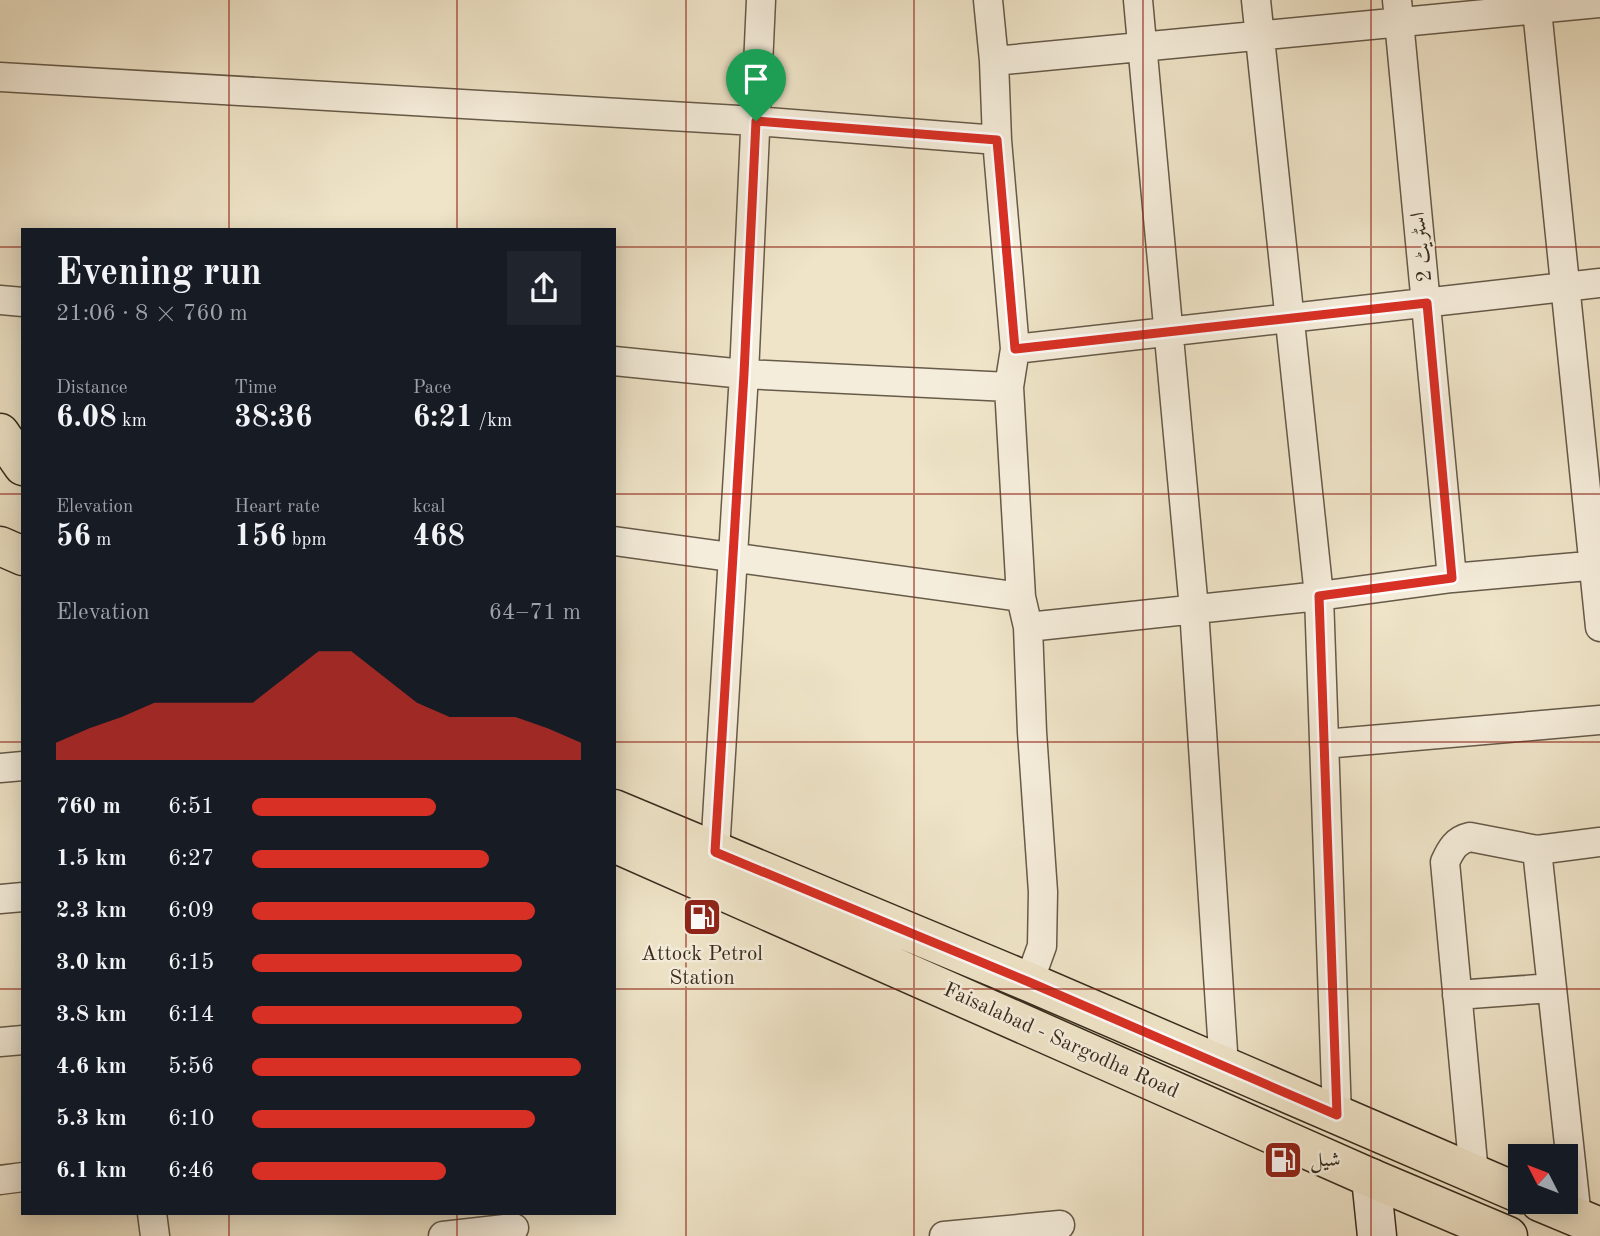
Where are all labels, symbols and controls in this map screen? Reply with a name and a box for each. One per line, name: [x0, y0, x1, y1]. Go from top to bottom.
pin: [726, 49, 786, 121]
icon: arrive: [737, 60, 775, 98]
street label: اسٹریٹ 2: [1408, 211, 1437, 283]
button: share: [507, 251, 581, 325]
text: Evening run: [56, 255, 262, 293]
text: 21:06 · 8 × 760 m: [56, 302, 248, 325]
text: Distance: [56, 379, 128, 398]
text: Time: [234, 379, 277, 398]
text: Pace: [413, 379, 451, 398]
text: 6.08: [56, 403, 117, 433]
text: 38:36: [234, 403, 312, 433]
text: 6:21: [413, 403, 473, 433]
text: km: [117, 412, 147, 431]
text: /km: [473, 412, 512, 431]
text: Elevation: [56, 498, 133, 517]
text: Heart rate: [234, 498, 320, 517]
text: kcal: [413, 498, 445, 517]
text: 56: [56, 522, 91, 552]
text: 156: [234, 522, 287, 552]
text: 468: [413, 522, 465, 552]
text: m: [91, 531, 111, 550]
text: bpm: [287, 531, 327, 550]
text: Elevation: [56, 601, 150, 624]
text: 64–71 m: [489, 601, 581, 624]
text: 760 m: [56, 795, 121, 818]
text: 6:51: [168, 795, 214, 818]
text: 1.5 km: [56, 847, 127, 870]
text: 6:27: [168, 847, 214, 870]
fuel station icon: Attock Petrol Station: [681, 896, 723, 938]
text: 2.3 km: [56, 899, 127, 922]
text: 6:09: [168, 899, 214, 922]
place label: Attock Petrol Station: [641, 944, 763, 989]
text: 3.0 km: [56, 951, 127, 974]
text: 6:15: [168, 951, 214, 974]
street label: Faisalabad - Sargodha Road: [940, 980, 1182, 1103]
text: 3.8 km: [56, 1003, 127, 1026]
text: 6:14: [168, 1003, 214, 1026]
text: 4.6 km: [56, 1055, 127, 1078]
text: 5:56: [168, 1055, 214, 1078]
text: 5.3 km: [56, 1107, 127, 1130]
text: 6:10: [168, 1107, 214, 1130]
fuel station icon: شیل: [1262, 1139, 1304, 1181]
north arrow: [1508, 1144, 1578, 1214]
map controls: [1508, 1144, 1578, 1214]
place label: شیل: [1310, 1150, 1341, 1174]
text: 6.1 km: [56, 1159, 127, 1182]
text: 6:46: [168, 1159, 214, 1182]

